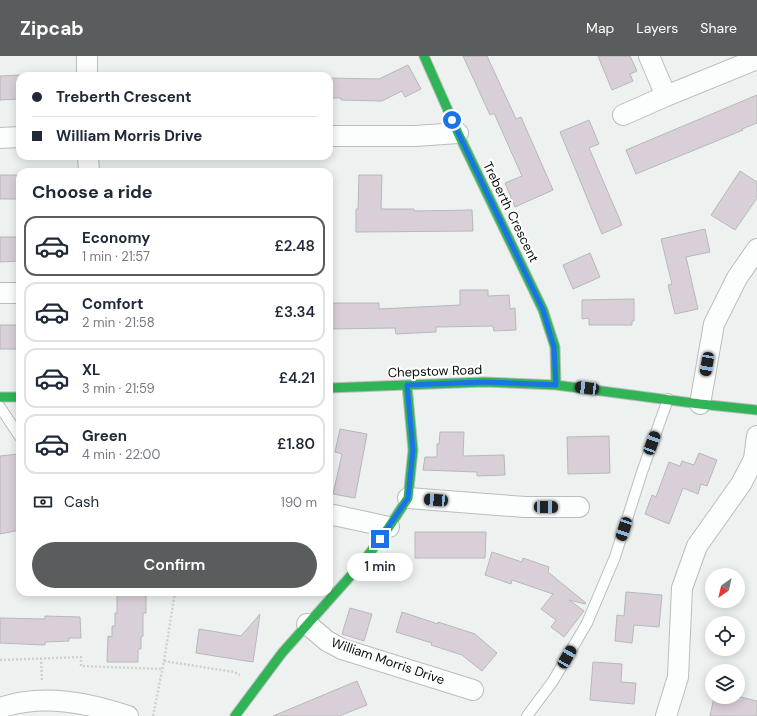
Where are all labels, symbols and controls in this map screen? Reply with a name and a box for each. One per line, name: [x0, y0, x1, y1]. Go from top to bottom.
text: Zipcab: [20, 16, 84, 41]
text: Map: [586, 19, 614, 37]
text: Layers: [636, 19, 678, 37]
text: Share: [700, 19, 737, 37]
text: Treberth Crescent: [56, 87, 192, 107]
route start: [443, 111, 461, 129]
text: William Morris Drive: [56, 126, 202, 146]
street label: Treberth Crescent: [479, 159, 543, 265]
text: Choose a ride: [32, 180, 153, 204]
icon: car: [34, 228, 70, 264]
text: Economy: [82, 228, 150, 248]
text: £2.48: [275, 236, 315, 256]
text: 1 min · 21:57: [82, 248, 150, 265]
icon: car: [34, 294, 70, 330]
text: Comfort: [82, 294, 143, 314]
text: £3.34: [275, 302, 315, 322]
text: 2 min · 21:58: [82, 314, 155, 331]
car: [699, 351, 715, 377]
icon: car: [34, 360, 70, 396]
text: XL: [82, 360, 100, 380]
street label: Chepstow Road: [387, 361, 483, 381]
text: £4.21: [279, 368, 315, 388]
text: 3 min · 21:59: [82, 380, 155, 397]
car: [574, 381, 600, 395]
icon: car: [34, 426, 70, 462]
text: Green: [82, 426, 127, 446]
car: [642, 430, 662, 456]
text: £1.80: [277, 434, 315, 454]
text: 4 min · 22:00: [82, 446, 160, 463]
icon: cash: [32, 491, 54, 513]
text: Cash: [64, 492, 99, 512]
car: [424, 493, 448, 507]
text: 190 m: [281, 494, 317, 511]
car: [534, 501, 558, 513]
car: [615, 516, 633, 542]
route end: [371, 530, 389, 548]
button: Confirm: [32, 542, 317, 588]
callout: 1 min: [347, 553, 413, 581]
text: 1 min: [364, 558, 396, 575]
north arrow: [705, 568, 745, 608]
map controls: [705, 568, 745, 704]
button: locate: [705, 616, 745, 656]
street label: William Morris Drive: [329, 634, 447, 688]
car: [556, 644, 578, 670]
button: layers: [705, 664, 745, 704]

